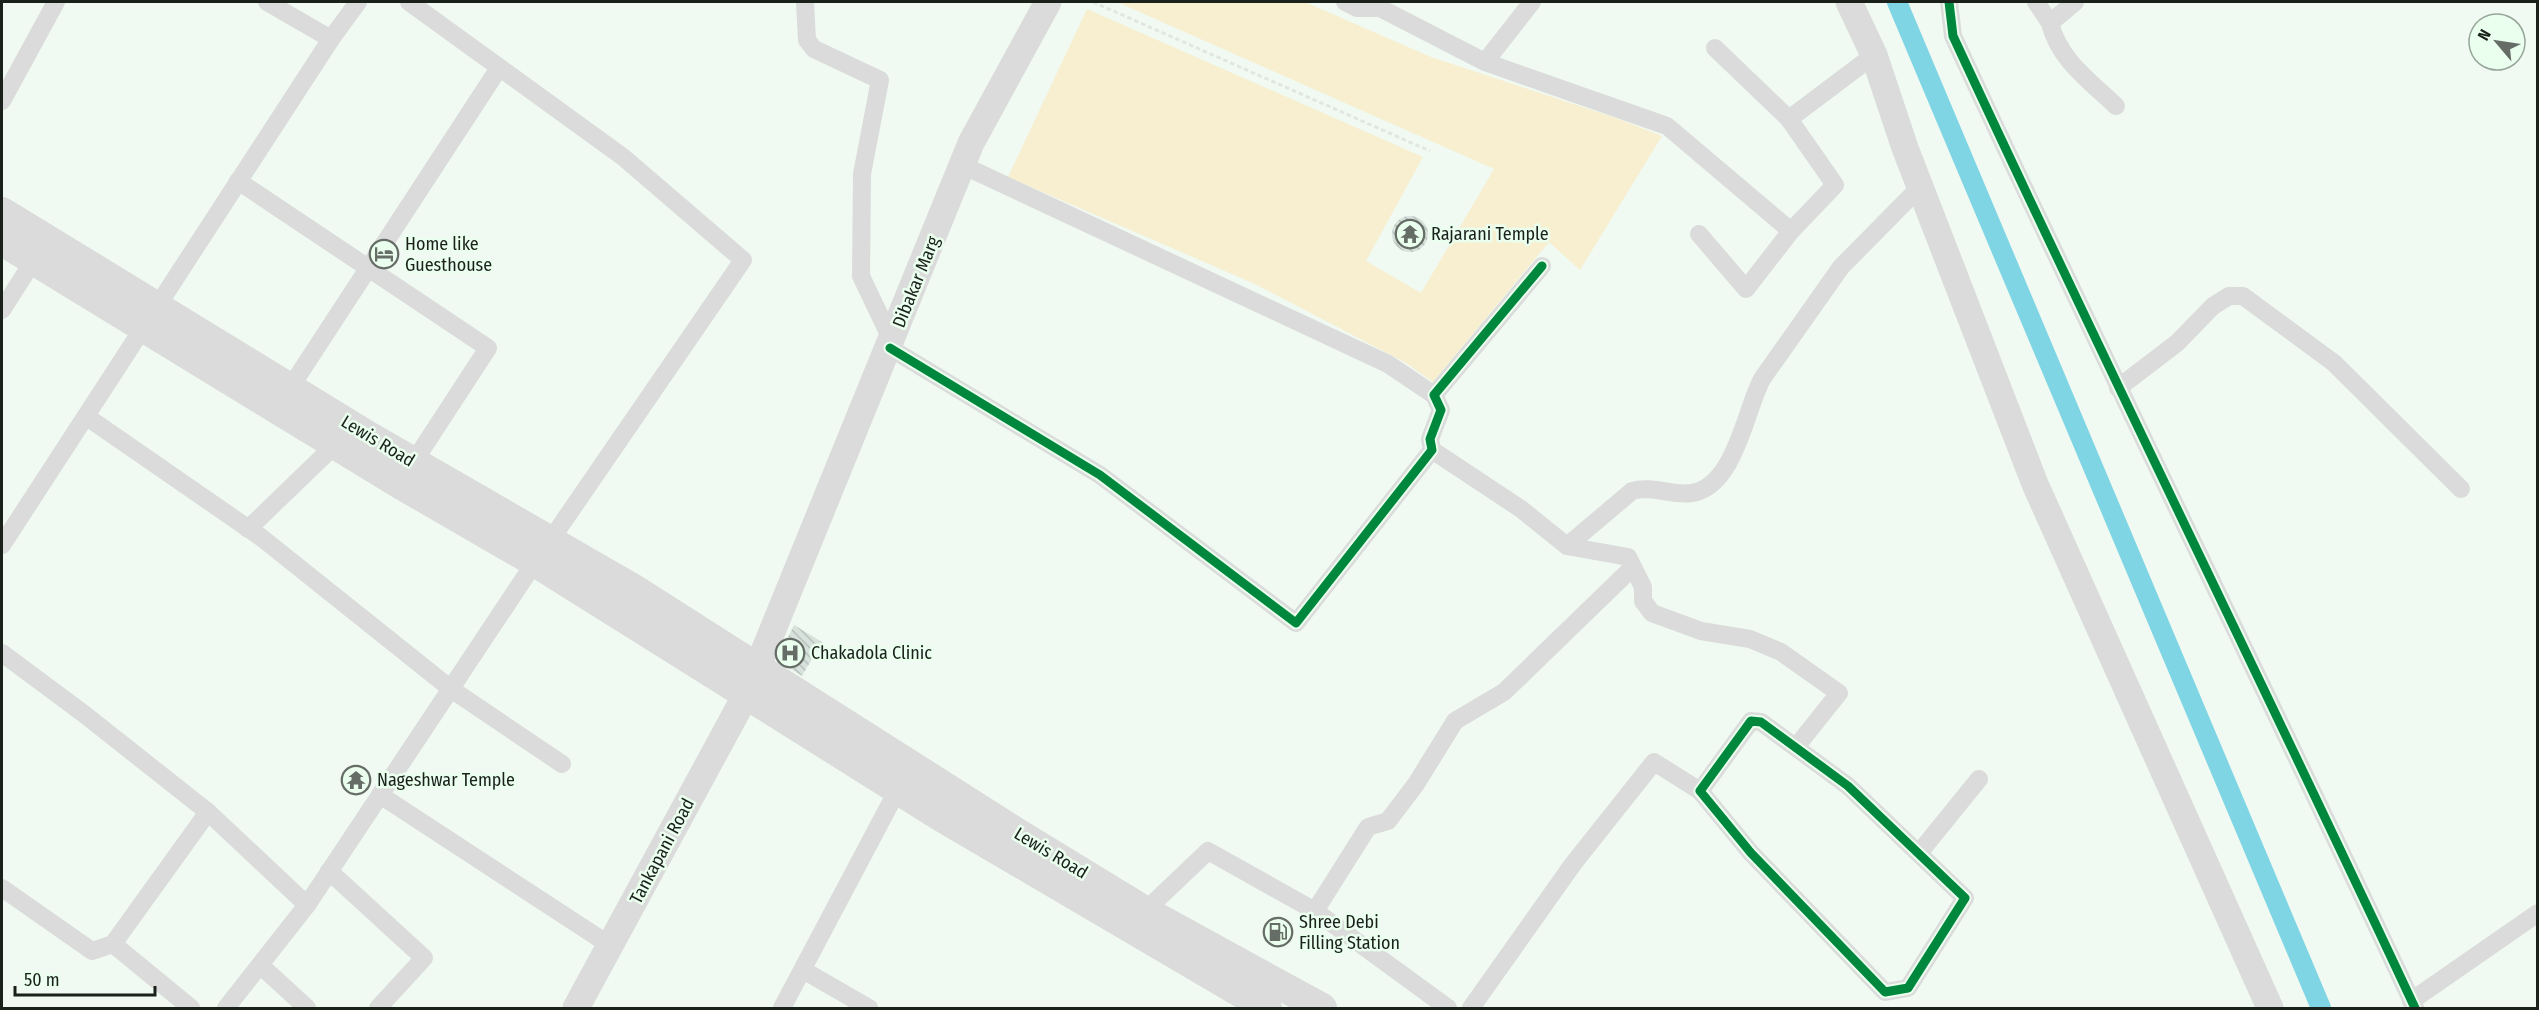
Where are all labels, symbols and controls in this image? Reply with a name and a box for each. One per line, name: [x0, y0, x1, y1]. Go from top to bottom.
north arrow: [2467, 12, 2527, 72]
text: N: [2474, 26, 2495, 44]
temple icon: Rajarani Temple: [1394, 218, 1426, 250]
place label: Rajarani Temple: [1431, 223, 1549, 245]
place label: Home like Guesthouse: [405, 233, 492, 276]
street label: Dibakar Marg: [888, 233, 945, 331]
hotel icon: Home like Guesthouse: [368, 238, 400, 270]
street label: Lewis Road: [337, 410, 419, 472]
hospital icon: Chakadola Clinic: [774, 637, 806, 669]
place label: Chakadola Clinic: [811, 642, 932, 664]
temple icon: Nageshwar Temple: [340, 764, 372, 796]
place label: Nageshwar Temple: [377, 769, 515, 791]
street label: Tankapani Road: [625, 794, 699, 908]
street label: Lewis Road: [1010, 822, 1092, 884]
place label: Shree Debi Filling Station: [1299, 911, 1400, 954]
fuel station icon: Shree Debi Filling Station: [1262, 916, 1294, 948]
scale bar: [15, 959, 154, 997]
text: 50 m: [24, 969, 60, 991]

